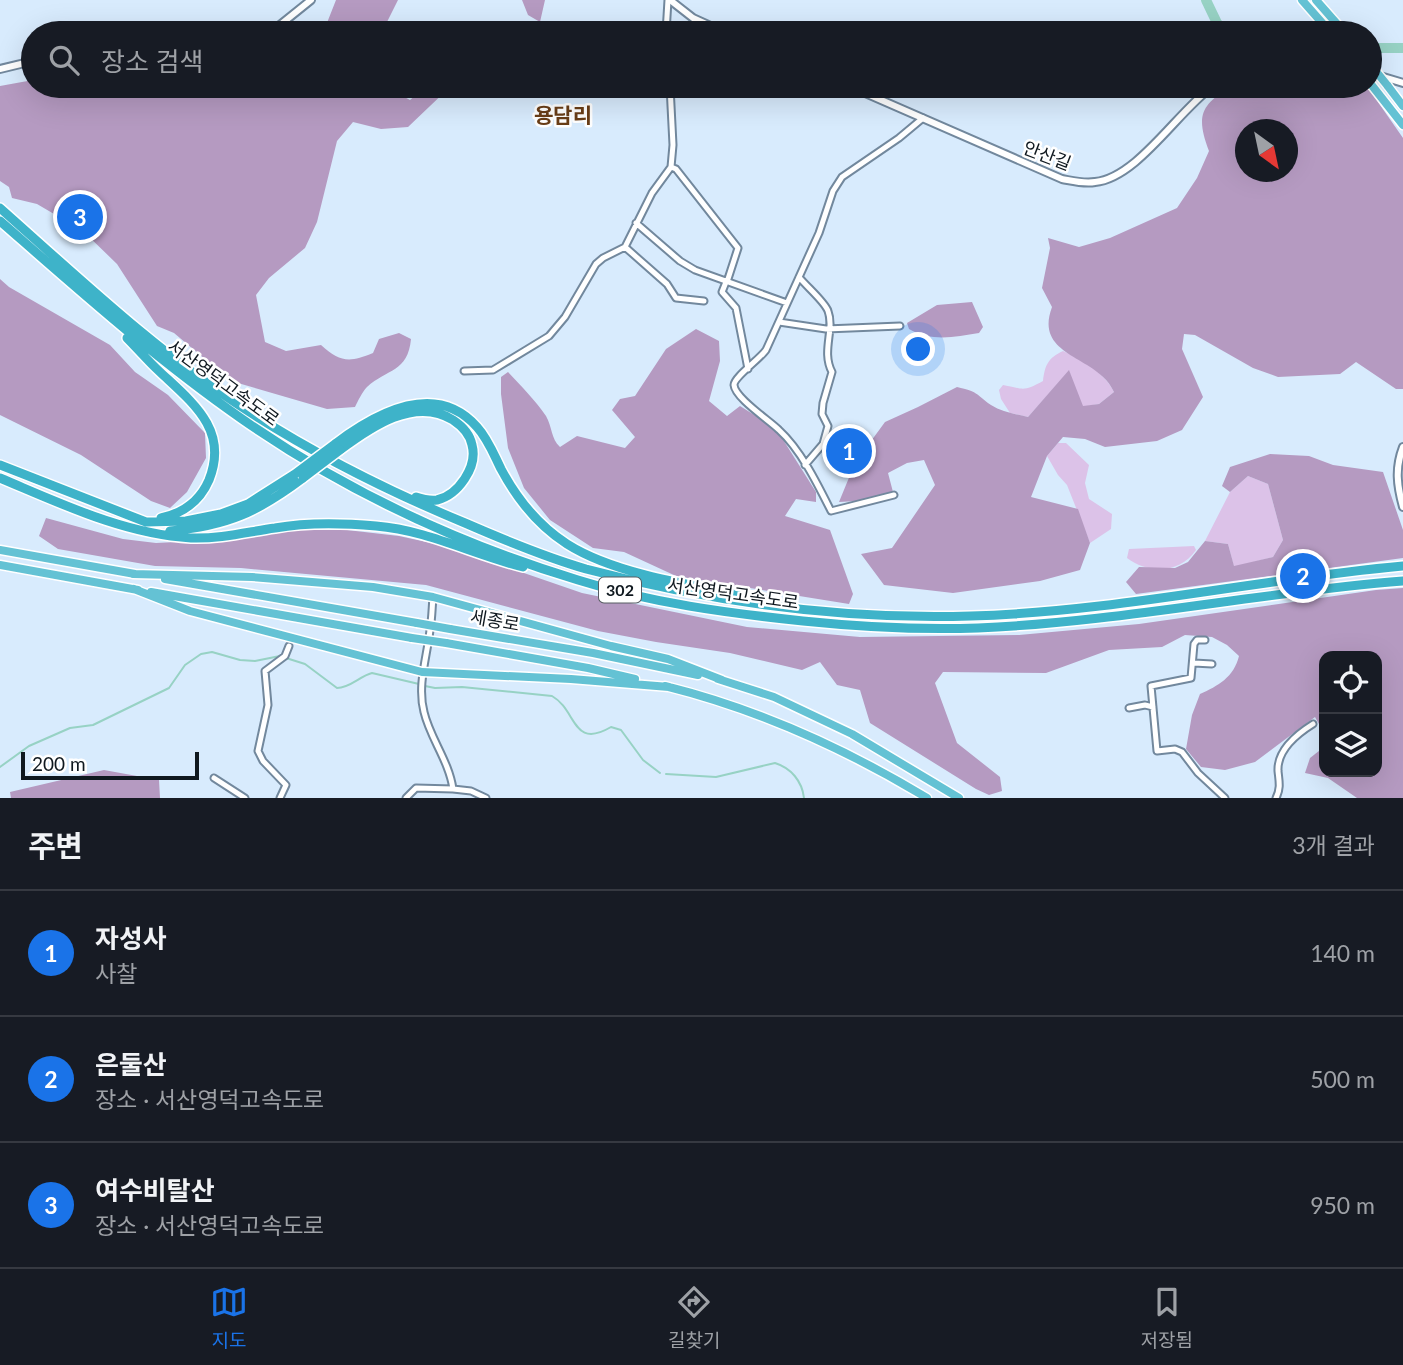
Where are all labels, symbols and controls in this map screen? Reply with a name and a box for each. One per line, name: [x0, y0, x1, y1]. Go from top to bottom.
search box: [21, 21, 1382, 98]
icon: search: [45, 41, 83, 79]
text: 장소 검색: [101, 45, 203, 77]
district label: 용담리: [534, 102, 592, 127]
north arrow: [1235, 119, 1298, 182]
street label: 안산길: [1020, 136, 1074, 174]
pin: 3: [57, 191, 103, 243]
your location: [901, 332, 935, 366]
street label: 서산영덕고속도로: [164, 334, 284, 430]
pin: 1: [826, 425, 872, 477]
pin: 2: [1280, 550, 1326, 602]
street label: 서산영덕고속도로: [666, 573, 800, 613]
road number: 302: [599, 578, 641, 603]
street label: 세종로: [469, 605, 522, 635]
map controls: [1319, 651, 1382, 777]
button: locate: [1319, 651, 1382, 714]
button: layers: [1319, 714, 1382, 777]
scale bar: [21, 749, 200, 781]
text: 200 m: [32, 752, 86, 775]
text: 주변: [28, 827, 83, 863]
text: 3개 결과: [1292, 831, 1375, 859]
text: 자성사: [95, 922, 167, 954]
text: 1: [44, 939, 58, 967]
text: 140 m: [1310, 939, 1375, 967]
text: 사찰: [95, 959, 137, 987]
text: 은둘산: [95, 1048, 167, 1080]
text: 2: [44, 1065, 58, 1093]
text: 500 m: [1310, 1065, 1375, 1093]
text: 장소 · 서산영덕고속도로: [95, 1085, 324, 1113]
text: 여수비탈산: [95, 1174, 215, 1206]
text: 3: [44, 1191, 58, 1219]
text: 950 m: [1310, 1191, 1375, 1219]
text: 장소 · 서산영덕고속도로: [95, 1211, 324, 1239]
tab: 지도: [210, 1283, 248, 1352]
tab: 길찾기: [668, 1283, 721, 1352]
tab: 저장됨: [1141, 1283, 1193, 1352]

